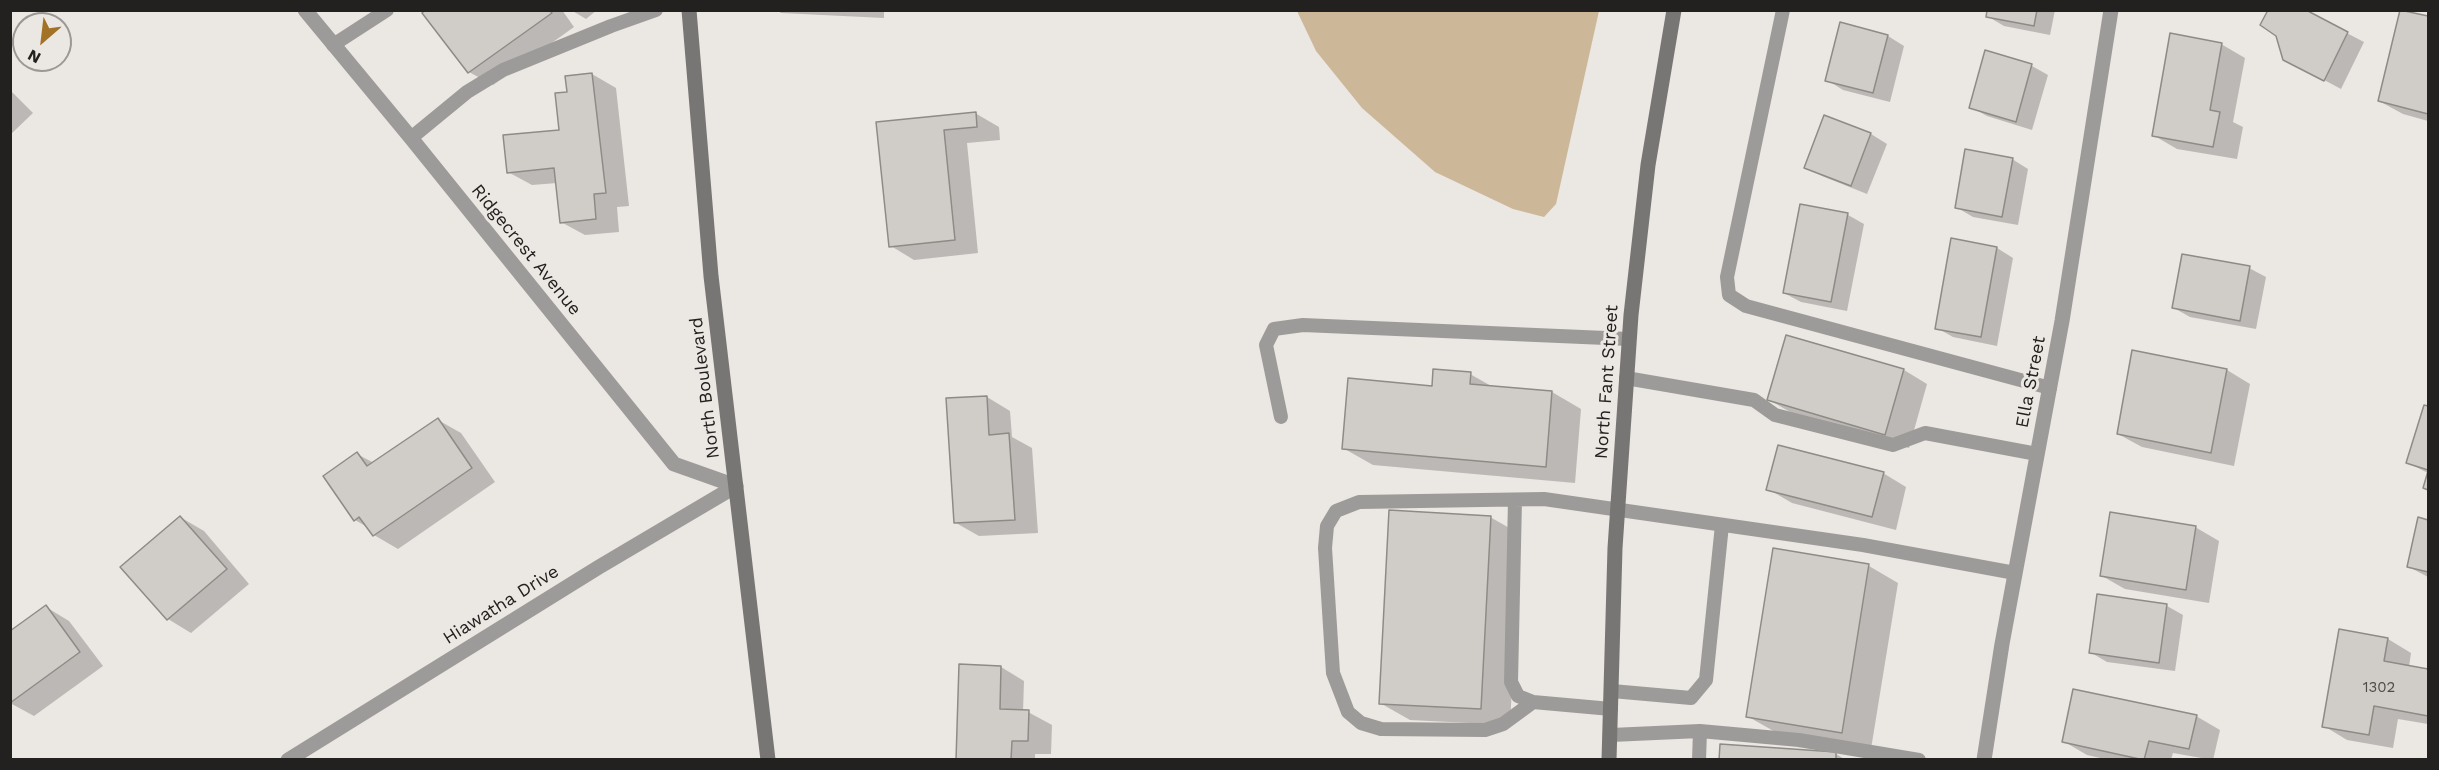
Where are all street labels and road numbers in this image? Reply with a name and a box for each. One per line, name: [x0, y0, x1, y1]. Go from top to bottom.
street label: Ridgecrest Avenue: [467, 180, 585, 320]
street label: North Fant Street: [1591, 304, 1623, 460]
street label: North Boulevard: [686, 316, 724, 460]
street label: Ella Street: [2012, 334, 2050, 430]
street label: Hiawatha Drive: [439, 561, 563, 649]

